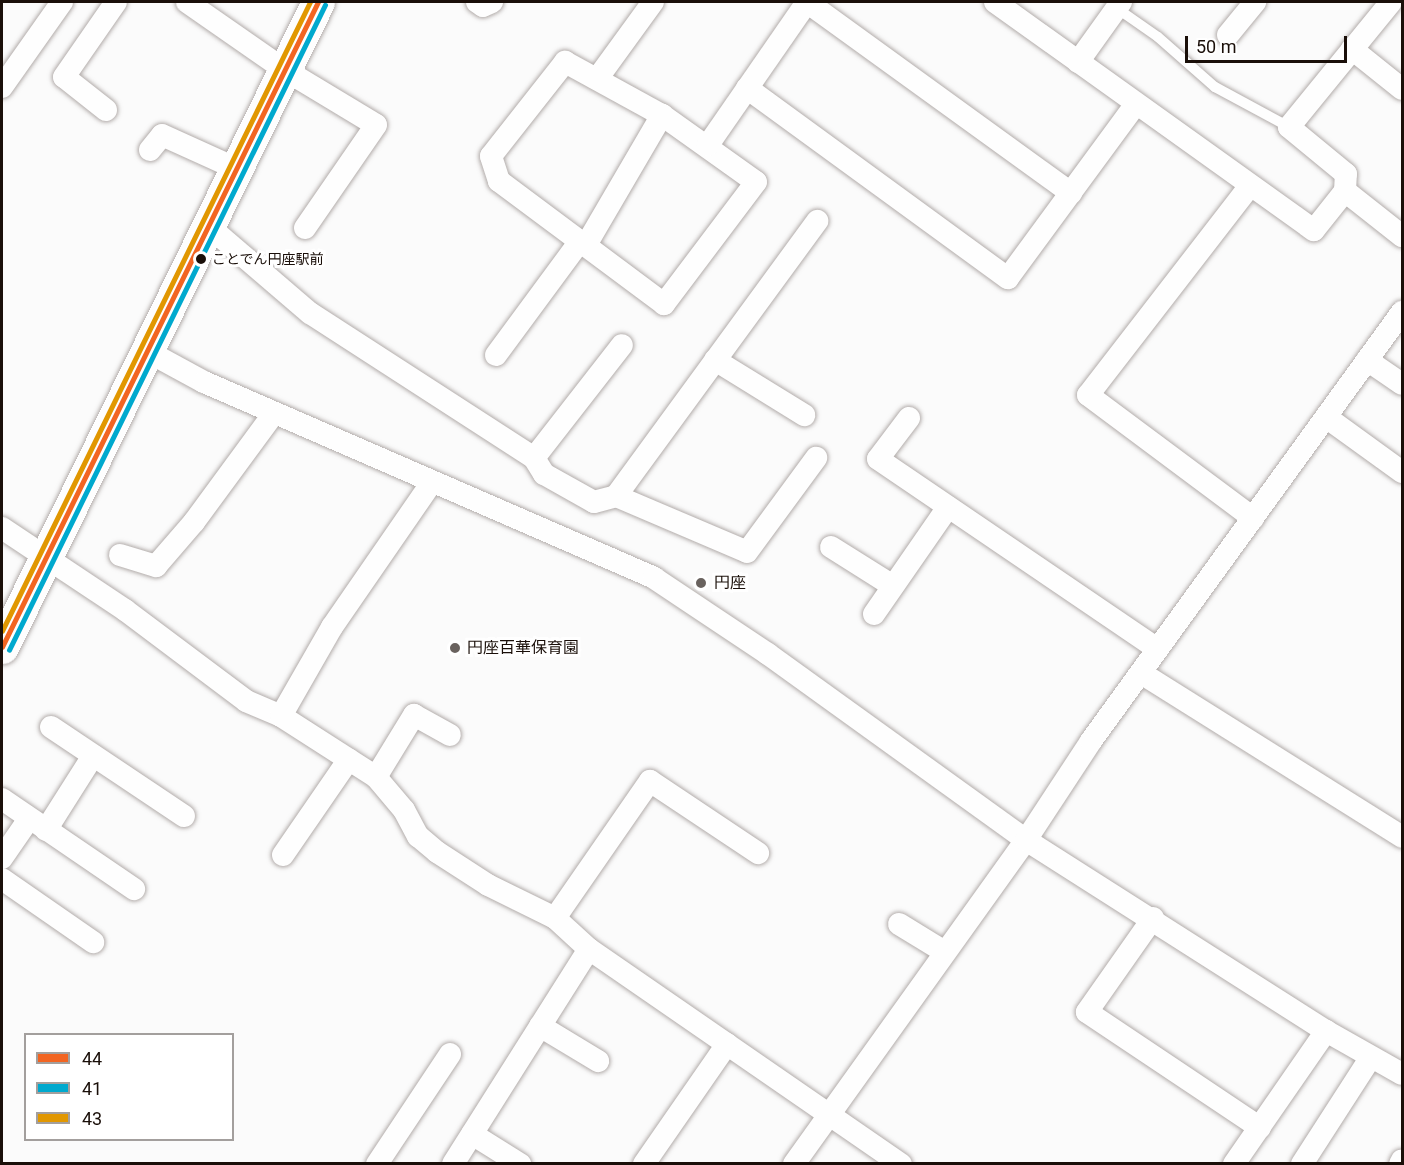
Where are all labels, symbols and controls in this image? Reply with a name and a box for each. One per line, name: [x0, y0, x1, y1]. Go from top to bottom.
scale bar: [1188, 24, 1350, 62]
text: 50 m: [1196, 36, 1236, 57]
place label: ことでん円座駅前: [212, 251, 324, 267]
marker: ことでん円座駅前: [195, 253, 207, 265]
place label: 円座: [714, 573, 746, 593]
marker: 円座: [692, 574, 710, 592]
place label: 円座百華保育園: [467, 638, 579, 658]
marker: 円座百華保育園: [448, 641, 462, 655]
legend: [24, 1033, 234, 1141]
text: 44: [82, 1048, 102, 1069]
text: 41: [82, 1078, 102, 1099]
text: 43: [82, 1108, 102, 1129]

